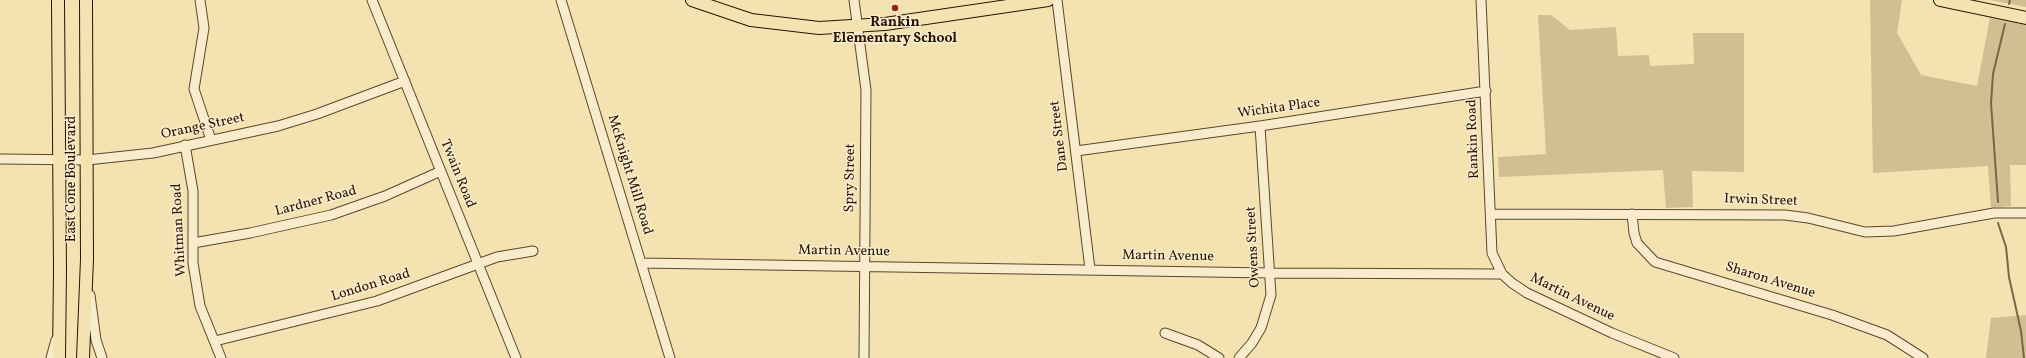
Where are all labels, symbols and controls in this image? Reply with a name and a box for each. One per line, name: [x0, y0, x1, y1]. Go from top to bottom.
marker: Rankin Elementary School: [890, 3, 900, 13]
place label: Rankin Elementary School: [833, 15, 957, 48]
street label: Wichita Place: [1237, 95, 1321, 123]
street label: Dane Street: [1047, 99, 1073, 173]
street label: Rankin Road: [1464, 99, 1484, 179]
street label: Orange Street: [160, 110, 246, 144]
street label: McKnight Mill Road: [603, 113, 655, 237]
street label: East Cone Boulevard: [64, 116, 80, 242]
street label: Twain Road: [436, 137, 478, 211]
street label: Spry Street: [842, 144, 860, 212]
street label: Whitman Road: [169, 183, 191, 277]
street label: Lardner Road: [273, 183, 359, 221]
street label: Irwin Street: [1724, 191, 1798, 211]
street label: Owens Street: [1243, 206, 1265, 288]
street label: Martin Avenue: [798, 243, 890, 261]
street label: Martin Avenue: [1122, 248, 1214, 266]
street label: Sharon Avenue: [1723, 259, 1817, 303]
street label: London Road: [329, 266, 413, 306]
street label: Martin Avenue: [1527, 270, 1617, 326]

